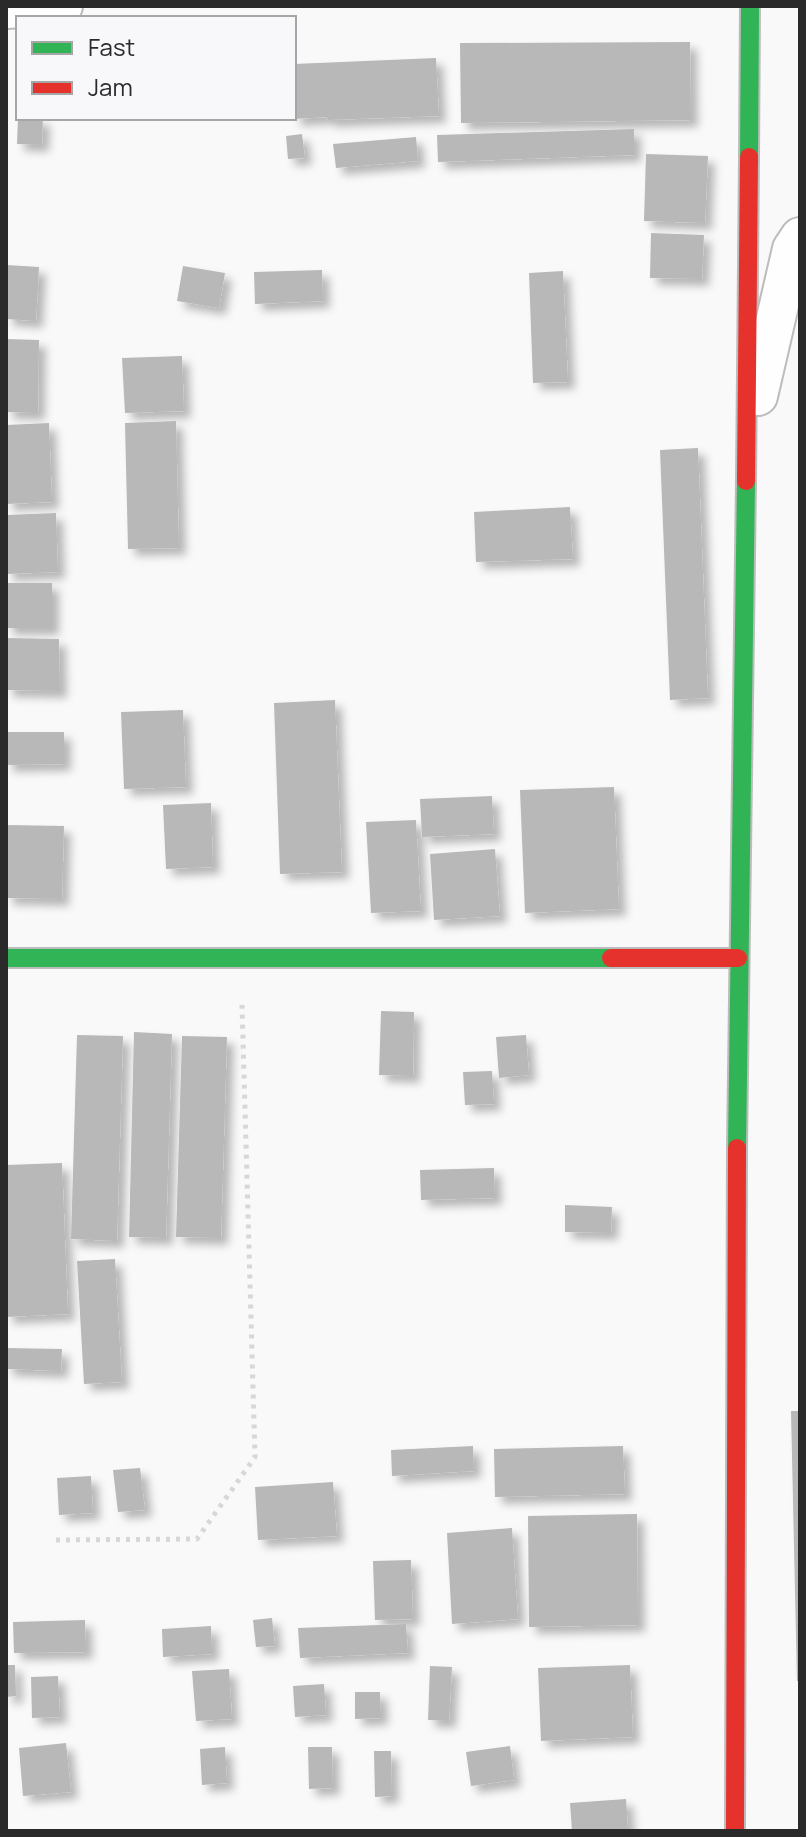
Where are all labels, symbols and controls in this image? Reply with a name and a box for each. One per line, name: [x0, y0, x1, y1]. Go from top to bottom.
legend: [16, 16, 296, 120]
text: Fast: [88, 30, 135, 63]
text: Jam: [88, 70, 133, 103]

